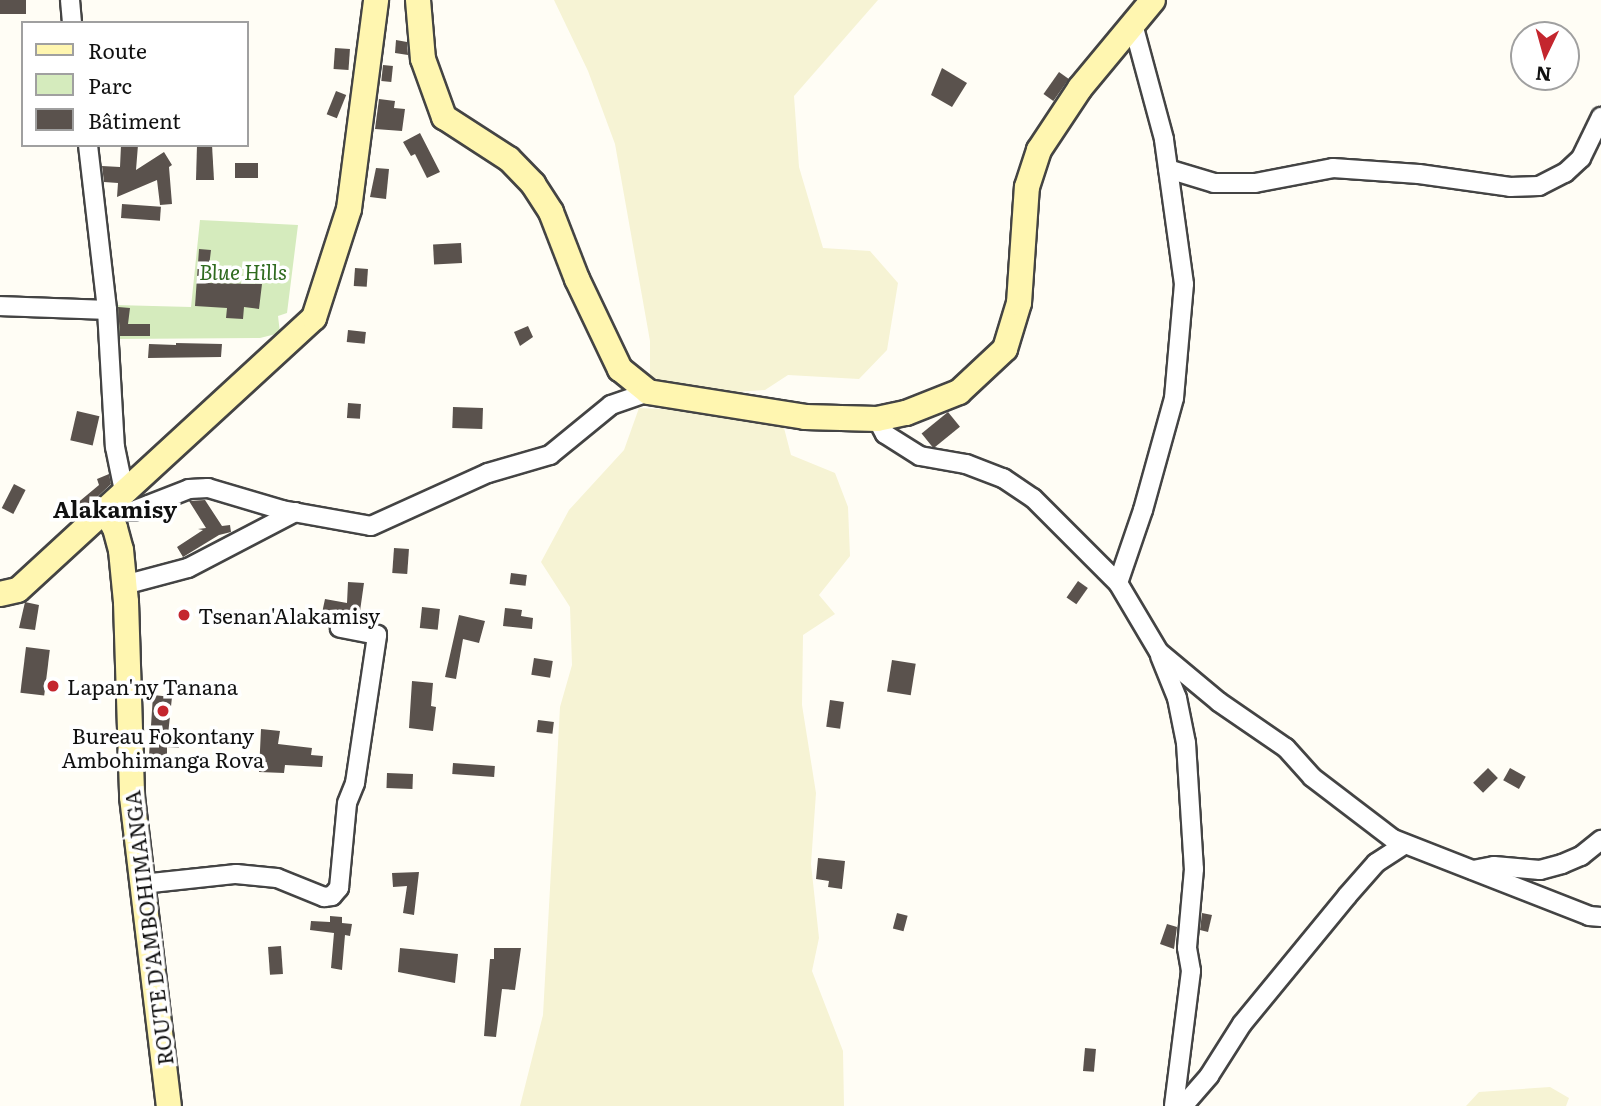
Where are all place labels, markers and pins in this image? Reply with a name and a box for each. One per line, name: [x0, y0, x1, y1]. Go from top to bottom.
place label: Tsenan'Alakamisy: [198, 602, 380, 628]
marker: Tsenan'Alakamisy: [176, 607, 192, 623]
place label: Lapan'ny Tanana: [67, 673, 238, 699]
marker: Lapan'ny Tanana: [45, 678, 61, 694]
marker: Bureau Fokontany Ambohimanga Rova: [155, 703, 171, 719]
place label: Bureau Fokontany Ambohimanga Rova: [62, 722, 264, 772]

